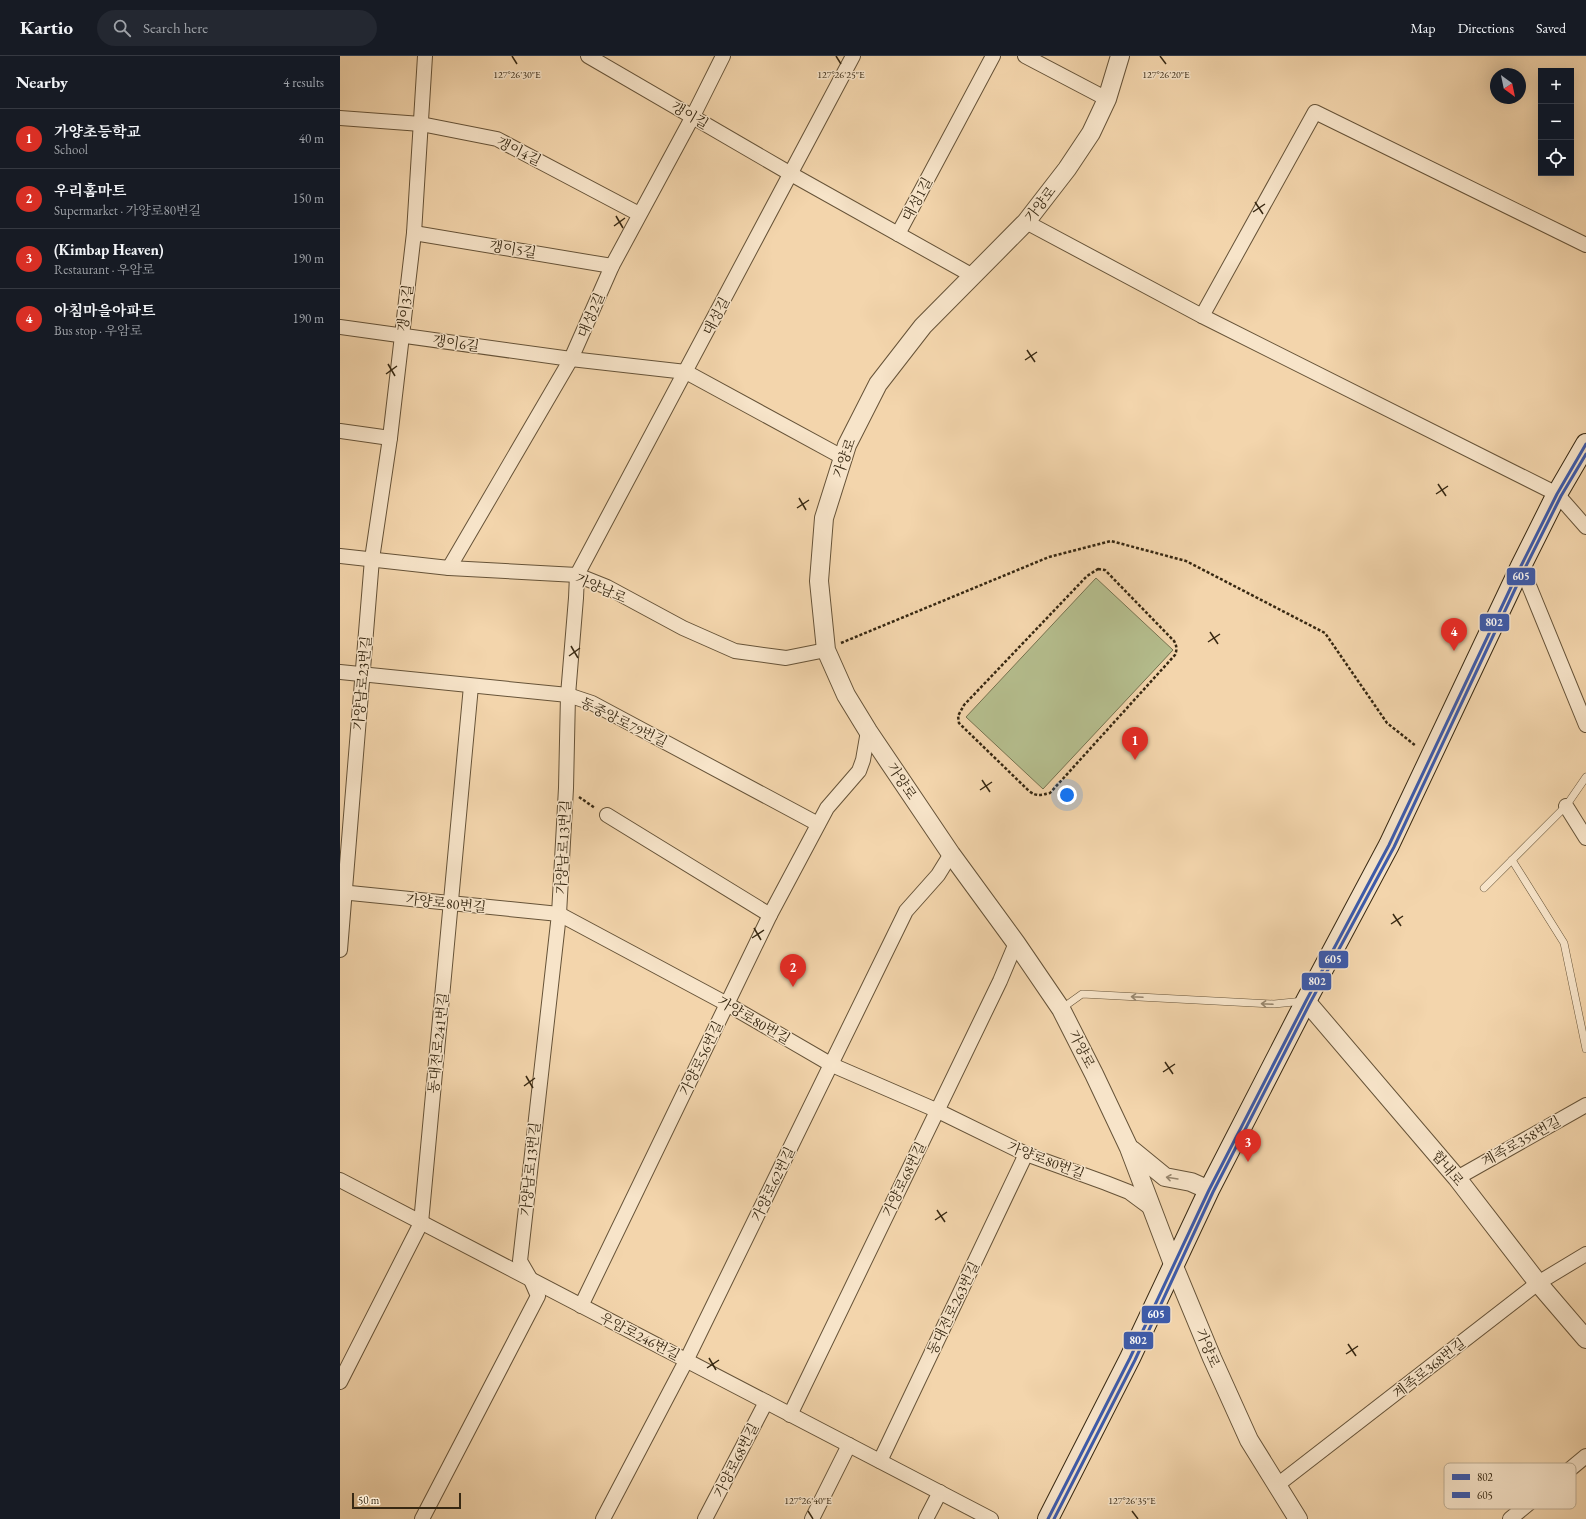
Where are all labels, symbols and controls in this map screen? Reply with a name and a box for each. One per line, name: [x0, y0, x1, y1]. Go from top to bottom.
search box: [97, 10, 377, 46]
text: Kartio: [20, 15, 73, 40]
icon: search: [111, 17, 133, 39]
text: Search here: [143, 18, 208, 37]
text: Map: [1410, 19, 1436, 37]
text: Directions: [1458, 19, 1514, 37]
text: Saved: [1536, 19, 1566, 37]
text: 127°26'30"E: [493, 68, 541, 81]
text: 127°26'25"E: [817, 68, 865, 81]
text: 127°26'20"E: [1142, 68, 1190, 81]
north arrow: [1490, 68, 1526, 104]
map controls: [1538, 68, 1574, 176]
button: +: [1538, 68, 1574, 104]
text: Nearby: [16, 71, 68, 93]
text: 4 results: [283, 74, 324, 91]
street label: 갱이길: [668, 97, 712, 133]
button: −: [1538, 104, 1574, 140]
text: 가양초등학교: [54, 122, 141, 141]
text: 1: [26, 130, 32, 147]
text: 40 m: [299, 130, 324, 147]
street label: 갱이4길: [494, 133, 544, 169]
button: locate: [1538, 140, 1574, 176]
text: School: [54, 141, 88, 158]
street label: 대성1길: [898, 174, 936, 224]
text: 우리홈마트: [54, 181, 126, 200]
street label: 가양로: [1020, 182, 1060, 226]
text: 2: [26, 190, 32, 207]
text: 150 m: [293, 190, 324, 207]
text: Supermarket · 가양로80번길: [54, 202, 201, 219]
street label: 갱이5길: [488, 236, 538, 262]
text: (Kimbap Heaven): [54, 240, 164, 259]
text: 3: [26, 250, 32, 267]
text: 190 m: [293, 250, 324, 267]
text: Restaurant · 우암로: [54, 261, 155, 278]
street label: 갱이3길: [393, 283, 417, 333]
street label: 대성2길: [573, 290, 609, 340]
street label: 대성길: [699, 294, 733, 338]
text: 아침마을아파트: [54, 301, 155, 320]
text: 4: [26, 310, 32, 327]
text: 190 m: [293, 310, 324, 327]
text: Bus stop · 우암로: [54, 322, 142, 339]
street label: 갱이6길: [431, 331, 481, 355]
street label: 가양로: [829, 435, 860, 480]
line badge: 605: [1506, 567, 1536, 586]
street label: 가양남로: [573, 569, 630, 607]
text: 605: [1512, 569, 1530, 583]
line badge: 802: [1479, 613, 1510, 632]
text: 802: [1485, 615, 1503, 629]
pin: 4: [1441, 618, 1467, 651]
street label: 가양남로23번길: [349, 635, 375, 731]
street label: 동중앙로79번길: [578, 693, 670, 751]
pin: 1: [1122, 727, 1148, 760]
street label: 가양로: [883, 759, 921, 803]
your location: [1057, 785, 1077, 805]
street label: 가양남로13번길: [552, 799, 574, 895]
street label: 가양로80번길: [405, 890, 487, 916]
line badge: 605: [1318, 950, 1349, 969]
text: 605: [1324, 952, 1342, 966]
pin: 2: [780, 954, 806, 987]
line badge: 802: [1301, 972, 1332, 991]
text: 802: [1308, 974, 1326, 988]
street label: 동대전로241번길: [424, 992, 452, 1094]
street label: 가양로80번길: [714, 992, 794, 1048]
one-way arrow: [1131, 993, 1144, 1001]
one-way arrow: [1261, 1000, 1274, 1007]
street label: 가양로56번길: [675, 1018, 727, 1098]
street label: 가양로: [1065, 1027, 1099, 1072]
street label: 계족로358번길: [1478, 1112, 1564, 1170]
street label: 가양남로13번길: [516, 1121, 544, 1217]
pin: 3: [1235, 1129, 1261, 1162]
street label: 가양로80번길: [1005, 1137, 1087, 1183]
street label: 가양로68번길: [878, 1139, 930, 1219]
street label: 가양로62번길: [747, 1144, 799, 1224]
street label: 합내로: [1428, 1147, 1468, 1190]
one-way arrow: [1166, 1174, 1179, 1182]
street label: 동대전로263번길: [923, 1259, 983, 1357]
line badge: 605: [1141, 1305, 1171, 1324]
text: 605: [1147, 1307, 1165, 1321]
street label: 우암로246번길: [597, 1308, 683, 1364]
street label: 가양로: [1192, 1326, 1224, 1371]
line badge: 802: [1123, 1331, 1154, 1350]
text: 802: [1129, 1333, 1147, 1347]
street label: 계족로368번길: [1389, 1334, 1469, 1402]
street label: 가양로68번길: [710, 1420, 762, 1500]
legend: [1444, 1463, 1576, 1509]
text: 802: [1477, 1470, 1494, 1484]
text: 605: [1477, 1488, 1493, 1502]
scale bar: [352, 1491, 461, 1510]
text: 50 m: [358, 1493, 379, 1507]
text: 127°26'40"E: [784, 1494, 832, 1507]
text: 127°26'35"E: [1108, 1494, 1156, 1507]

